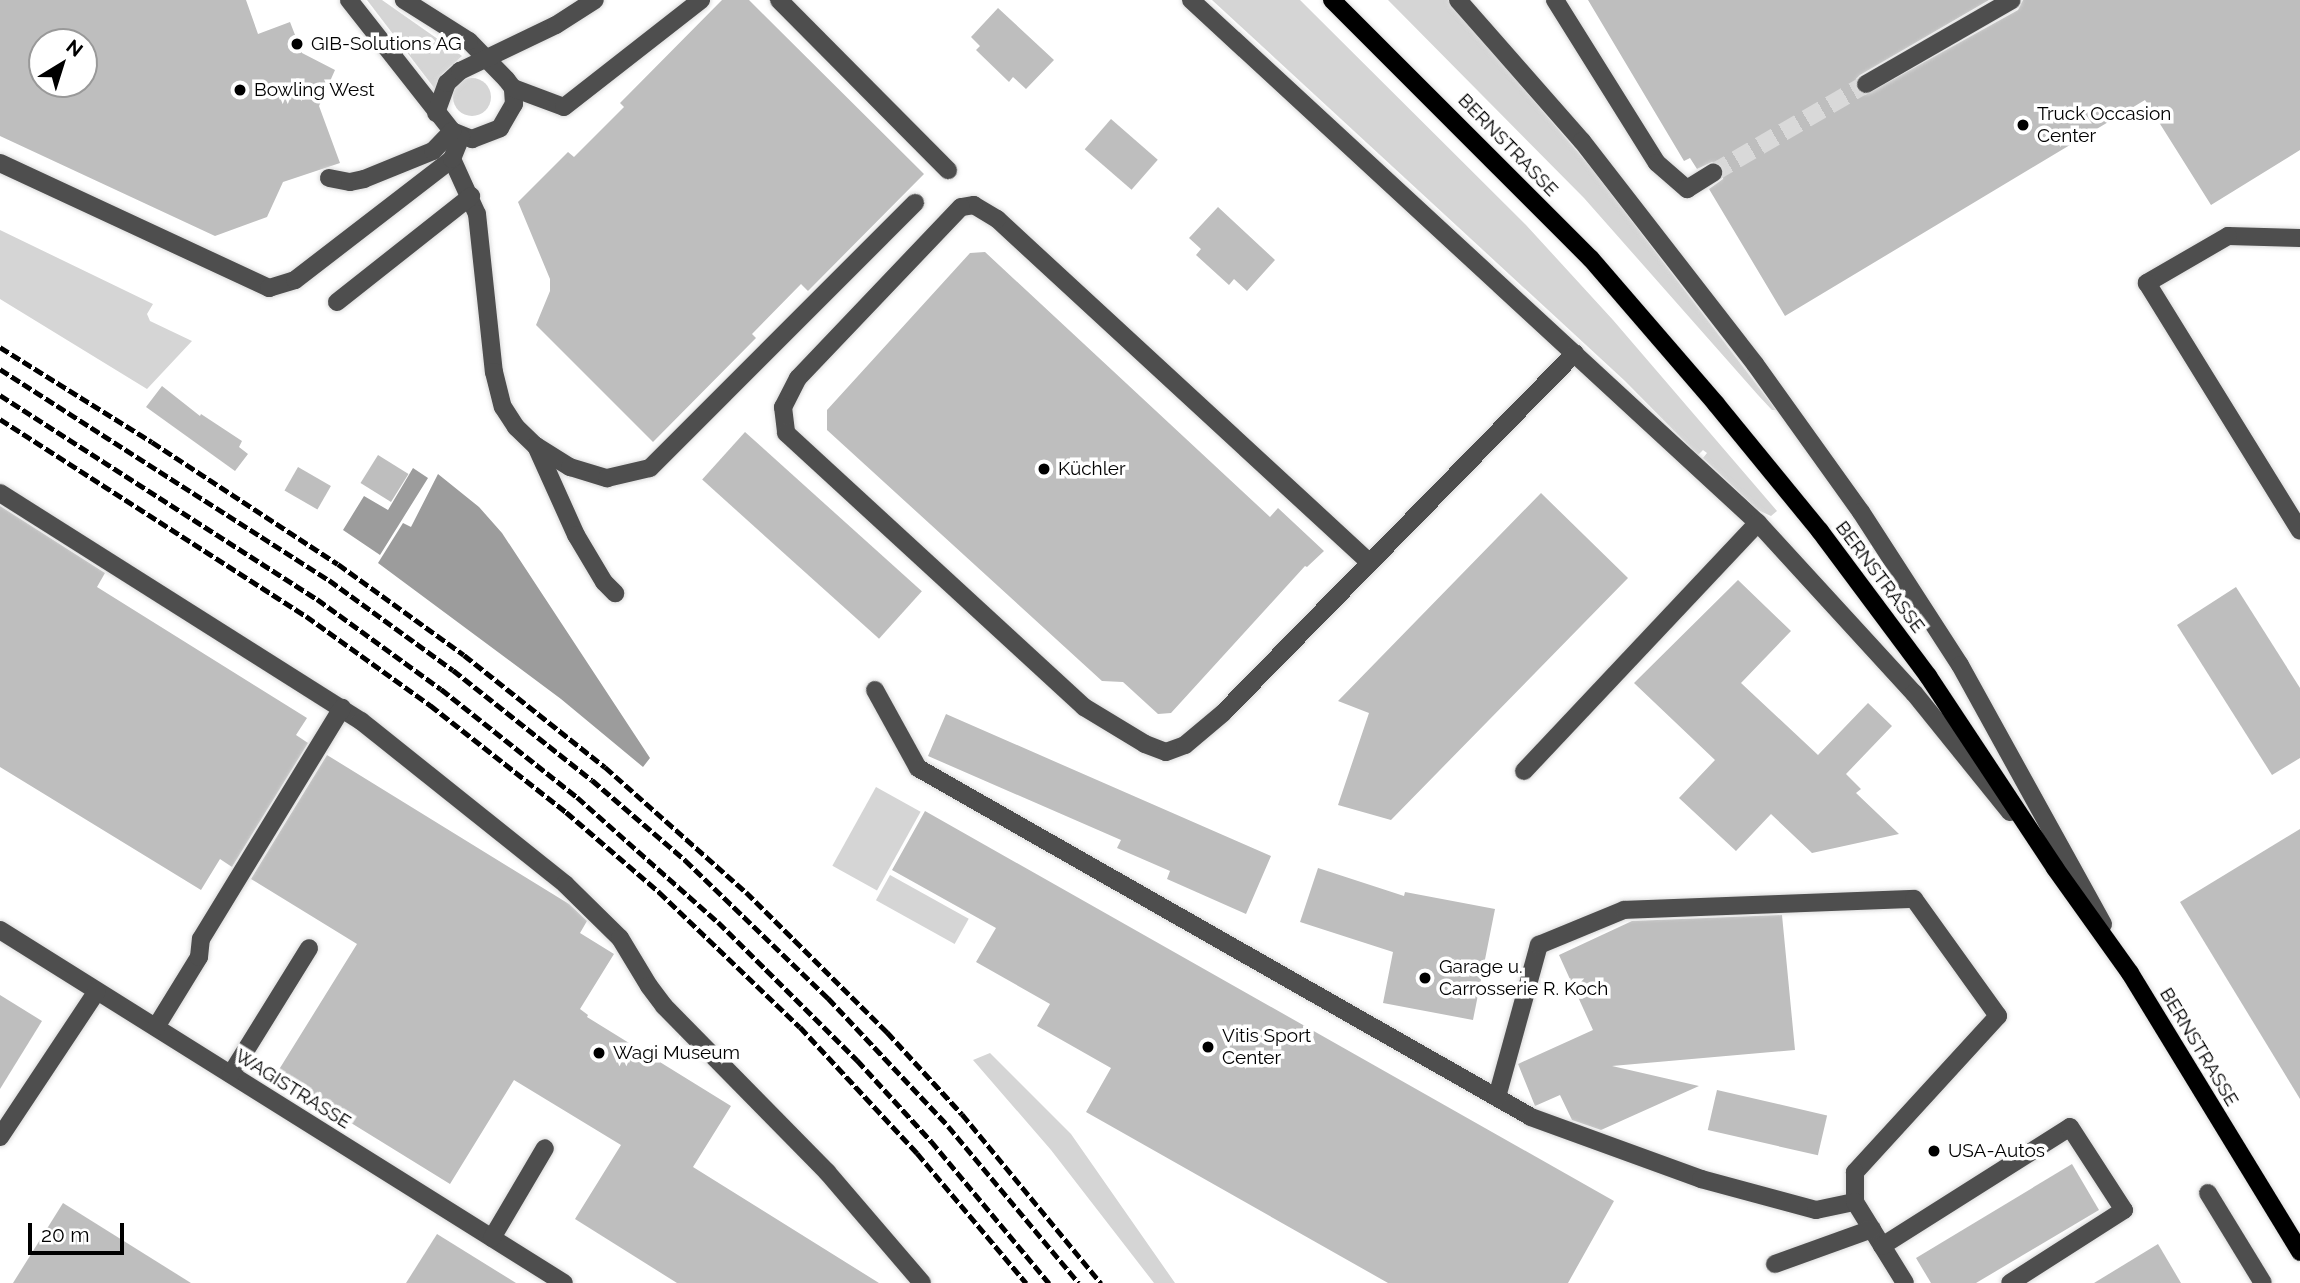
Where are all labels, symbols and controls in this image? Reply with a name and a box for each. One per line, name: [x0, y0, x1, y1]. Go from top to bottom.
north arrow: [28, 28, 98, 98]
place label: GIB-Solutions AG: [311, 33, 462, 55]
text: N: [62, 35, 87, 61]
marker: GIB-Solutions AG: [289, 36, 305, 52]
place label: Bowling West: [254, 79, 375, 101]
marker: Bowling West: [232, 82, 248, 98]
street label: BERNSTRASSE: [1453, 89, 1563, 201]
place label: Truck Occasion Center: [2037, 103, 2171, 147]
marker: Truck Occasion Center: [2015, 117, 2031, 133]
place label: Küchler: [1058, 458, 1126, 480]
marker: Küchler: [1036, 461, 1052, 477]
street label: BERNSTRASSE: [1831, 517, 1929, 637]
place label: Garage u. Carrosserie R. Koch: [1439, 956, 1608, 1000]
marker: Garage u. Carrosserie R. Koch: [1417, 970, 1433, 986]
street label: BERNSTRASSE: [2155, 984, 2243, 1110]
place label: Vitis Sport Center: [1222, 1025, 1311, 1069]
marker: Vitis Sport Center: [1200, 1039, 1216, 1055]
place label: Wagi Museum: [613, 1042, 740, 1064]
street label: WAGISTRASSE: [231, 1044, 355, 1134]
marker: Wagi Museum: [591, 1045, 607, 1061]
place label: USA-Autos: [1948, 1140, 2045, 1162]
marker: USA-Autos: [1926, 1143, 1942, 1159]
scale bar: [32, 1210, 128, 1254]
text: 20 m: [41, 1222, 89, 1247]

